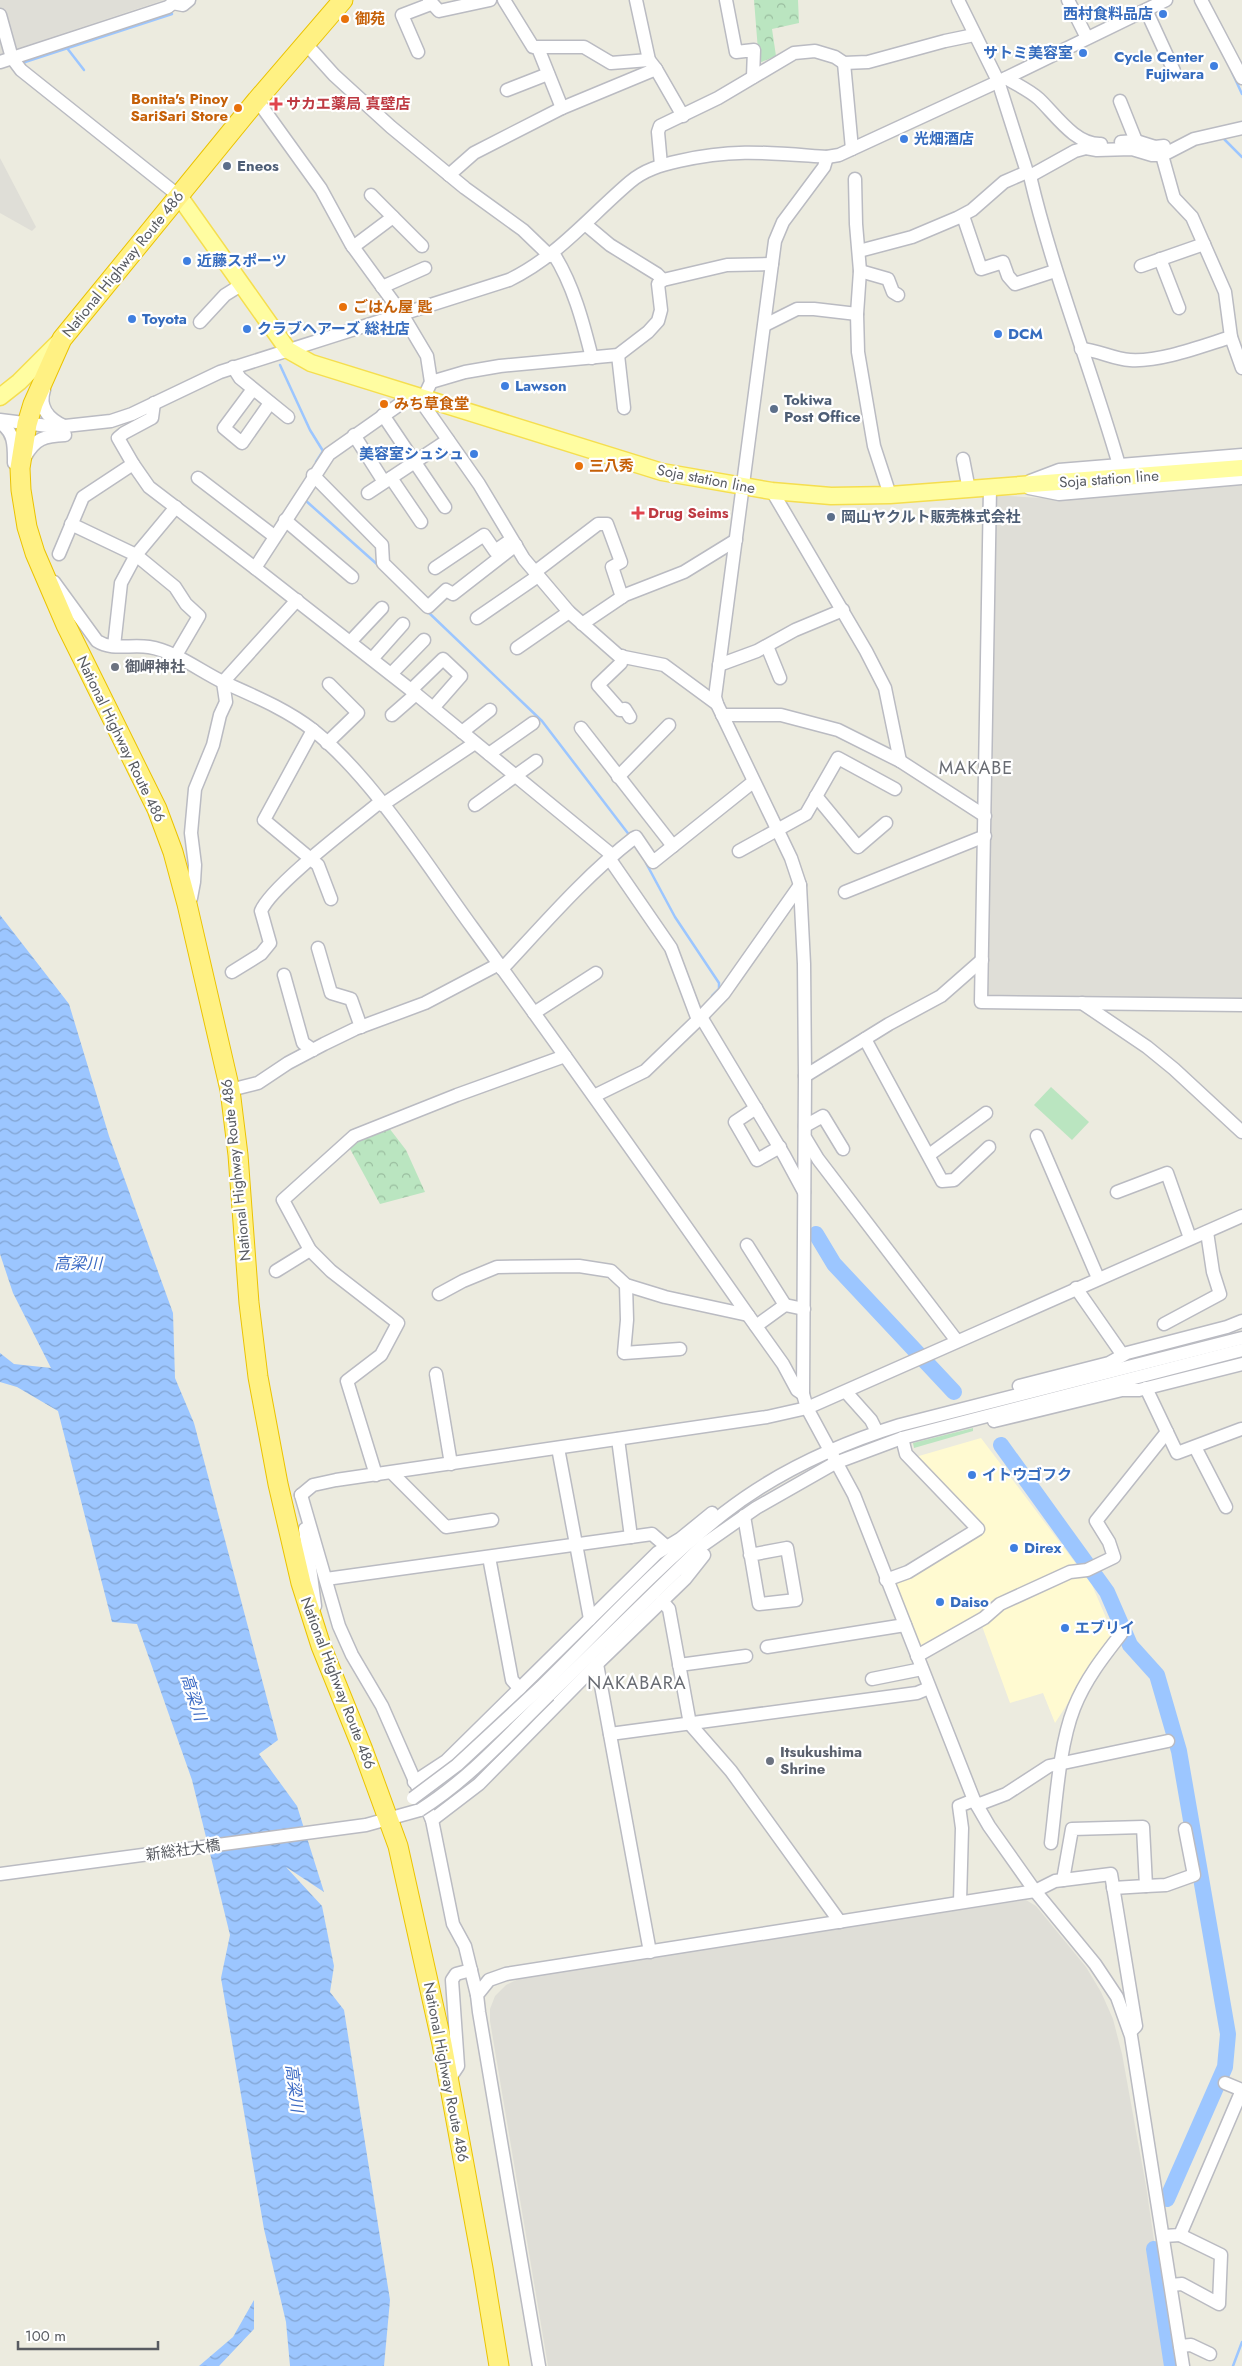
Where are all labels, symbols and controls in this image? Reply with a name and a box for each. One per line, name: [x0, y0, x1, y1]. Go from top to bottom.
place label: 西村食料品店: [1063, 3, 1153, 25]
place label: 御苑: [355, 8, 385, 30]
marker: 西村食料品店: [1157, 8, 1169, 20]
marker: 御苑: [339, 13, 351, 25]
place label: サトミ美容室: [983, 42, 1073, 64]
place label: Cycle Center Fujiwara: [1114, 46, 1205, 85]
marker: サトミ美容室: [1077, 47, 1089, 59]
marker: Cycle Center Fujiwara: [1208, 60, 1220, 72]
place label: Bonita's Pinoy SariSari Store: [130, 88, 228, 127]
place label: サカエ薬局 真壁店: [286, 93, 411, 115]
marker: サカエ薬局 真壁店: [270, 98, 282, 110]
marker: Bonita's Pinoy SariSari Store: [232, 102, 244, 114]
place label: 光畑酒店: [914, 128, 974, 150]
marker: 光畑酒店: [898, 133, 910, 145]
place label: Eneos: [237, 155, 279, 177]
marker: Eneos: [221, 160, 233, 172]
street label: National Highway Route 486: [57, 186, 189, 342]
place label: 近藤スポーツ: [197, 250, 287, 272]
marker: 近藤スポーツ: [181, 255, 193, 267]
place label: ごはん屋 匙: [353, 296, 433, 318]
marker: ごはん屋 匙: [337, 301, 349, 313]
place label: Toyota: [142, 308, 187, 330]
marker: Toyota: [126, 313, 138, 325]
place label: クラブヘアーズ 総社店: [257, 318, 410, 340]
marker: クラブヘアーズ 総社店: [241, 323, 253, 335]
place label: DCM: [1008, 323, 1043, 345]
marker: DCM: [992, 328, 1004, 340]
place label: Lawson: [515, 375, 567, 397]
marker: Lawson: [499, 380, 511, 392]
place label: Tokiwa Post Office: [784, 389, 861, 428]
place label: みち草食堂: [394, 393, 469, 415]
marker: みち草食堂: [378, 398, 390, 410]
marker: Tokiwa Post Office: [768, 403, 780, 415]
place label: 美容室シュシュ: [359, 443, 464, 465]
marker: 美容室シュシュ: [468, 448, 480, 460]
place label: 三八秀: [589, 455, 634, 477]
street label: Soja station line: [655, 459, 757, 499]
marker: 三八秀: [573, 460, 585, 472]
street label: Soja station line: [1058, 465, 1160, 493]
place label: Drug Seims: [648, 502, 729, 524]
place label: 岡山ヤクルト販売株式会社: [841, 506, 1021, 528]
marker: Drug Seims: [632, 507, 644, 519]
marker: 岡山ヤクルト販売株式会社: [825, 511, 837, 523]
street label: National Highway Route 486: [71, 652, 171, 826]
place label: 御岬神社: [125, 656, 185, 678]
marker: 御岬神社: [109, 661, 121, 673]
district label: MAKABE: [939, 755, 1013, 781]
street label: National Highway Route 486: [216, 1078, 256, 1262]
water label: 高梁川: [54, 1252, 104, 1275]
place label: イトウゴフク: [982, 1464, 1072, 1486]
marker: イトウゴフク: [966, 1469, 978, 1481]
place label: Direx: [1024, 1537, 1061, 1559]
marker: Direx: [1008, 1542, 1020, 1554]
place label: Daiso: [950, 1591, 989, 1613]
street label: National Highway Route 486: [295, 1594, 381, 1772]
marker: Daiso: [934, 1596, 946, 1608]
place label: エブリイ: [1075, 1617, 1135, 1639]
marker: エブリイ: [1059, 1622, 1071, 1634]
district label: NAKABARA: [587, 1670, 687, 1696]
water label: 高梁川: [175, 1671, 212, 1725]
place label: Itsukushima Shrine: [780, 1741, 862, 1780]
marker: Itsukushima Shrine: [764, 1755, 776, 1767]
street label: 新総社大橋: [144, 1834, 222, 1866]
street label: National Highway Route 486: [418, 1980, 474, 2164]
water label: 高梁川: [280, 2063, 309, 2115]
scale bar: [18, 2318, 158, 2350]
text: 100 m: [25, 2325, 66, 2347]

